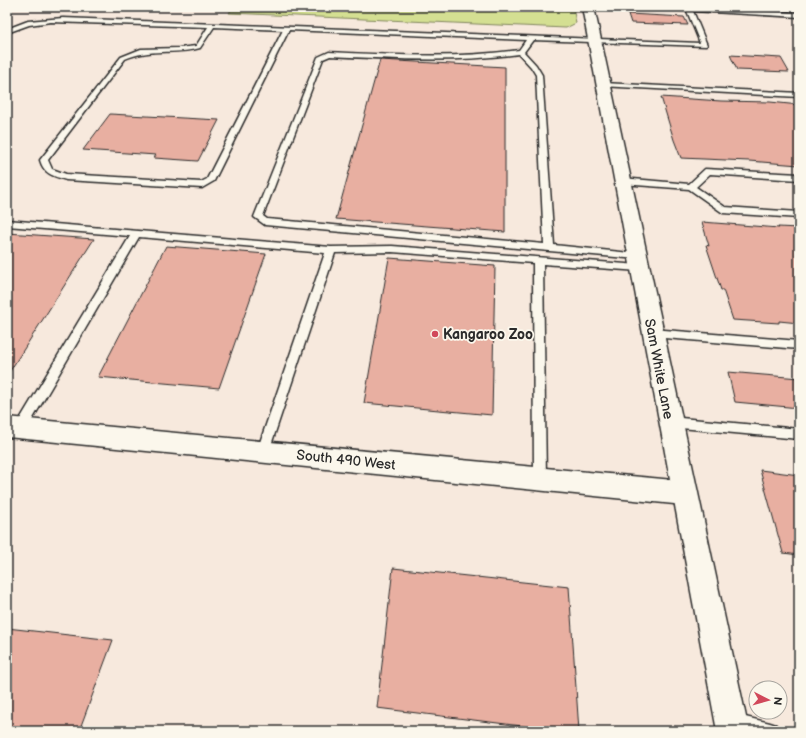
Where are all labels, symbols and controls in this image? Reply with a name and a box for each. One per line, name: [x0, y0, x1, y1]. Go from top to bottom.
street label: Sam White Lane: [641, 317, 677, 421]
place label: Kangaroo Zoo: [443, 326, 533, 343]
marker: Kangaroo Zoo: [430, 329, 440, 339]
street label: South 490 West: [296, 446, 397, 474]
north arrow: [748, 680, 788, 720]
text: N: [771, 696, 784, 706]

